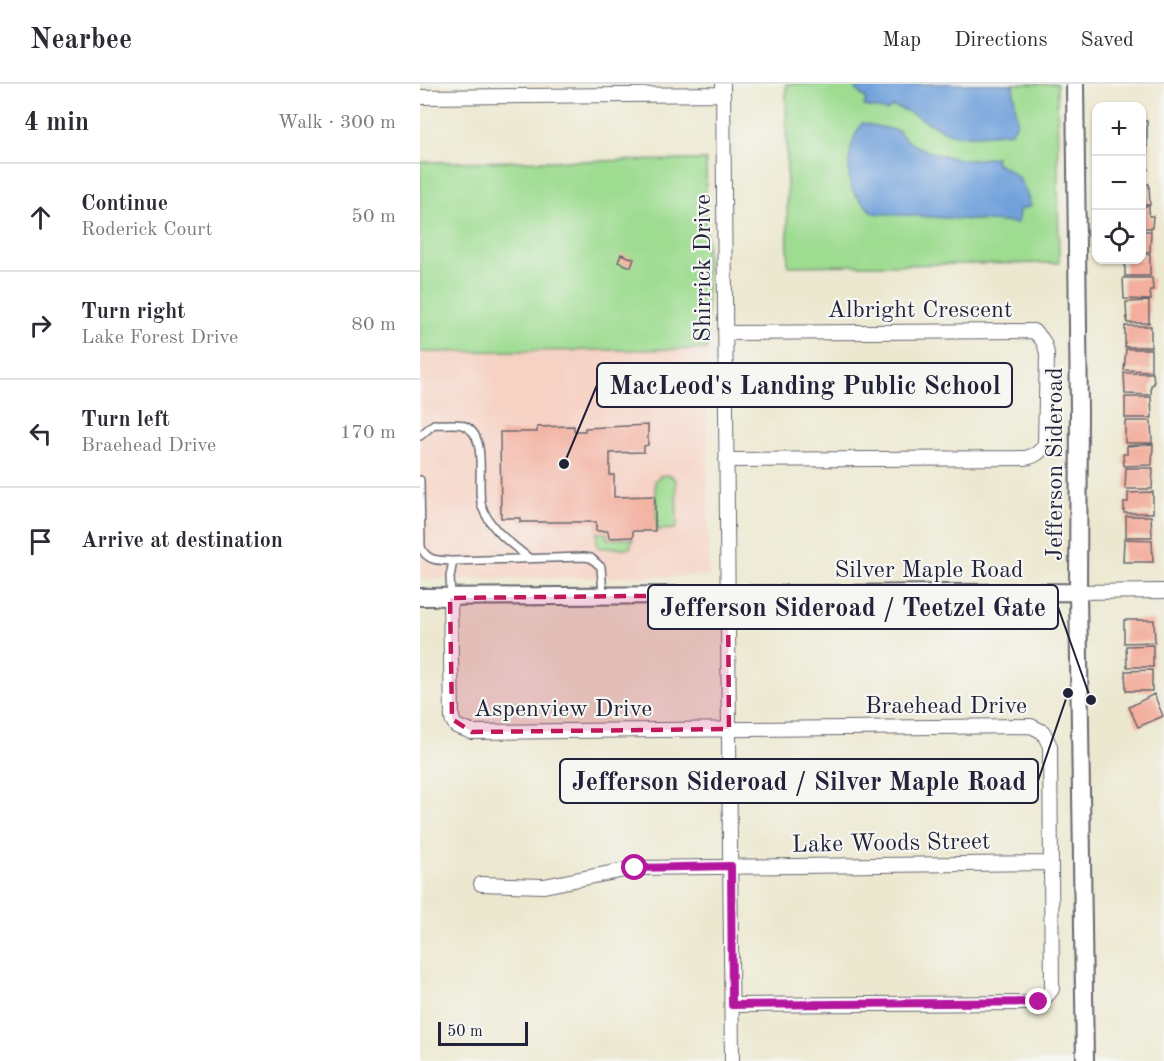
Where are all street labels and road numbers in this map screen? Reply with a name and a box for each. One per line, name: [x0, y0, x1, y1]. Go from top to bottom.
street label: Shirrick Drive: [692, 194, 716, 342]
street label: Albright Crescent: [828, 299, 1012, 323]
street label: Jefferson Sideroad: [1044, 367, 1068, 561]
street label: Silver Maple Road: [834, 559, 1024, 583]
street label: Braehead Drive: [865, 695, 1027, 719]
street label: Aspenview Drive: [474, 698, 652, 722]
street label: Lake Woods Street: [792, 830, 991, 858]

